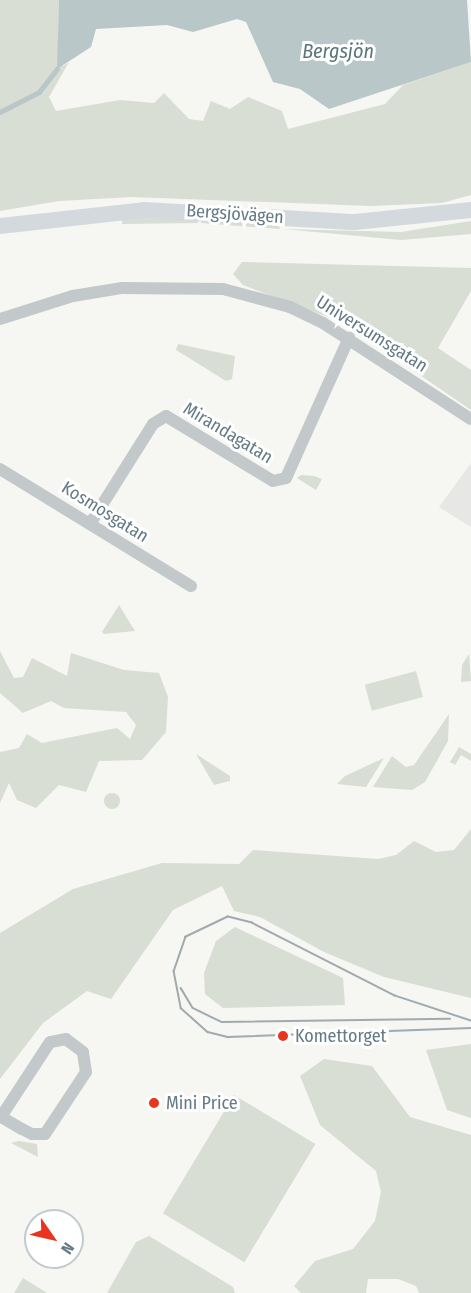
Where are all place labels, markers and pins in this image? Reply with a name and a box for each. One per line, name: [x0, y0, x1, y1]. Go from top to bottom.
place label: Komettorget: [295, 1025, 386, 1047]
marker: Komettorget: [276, 1029, 290, 1043]
place label: Mini Price: [166, 1092, 238, 1114]
marker: Mini Price: [147, 1096, 161, 1110]

